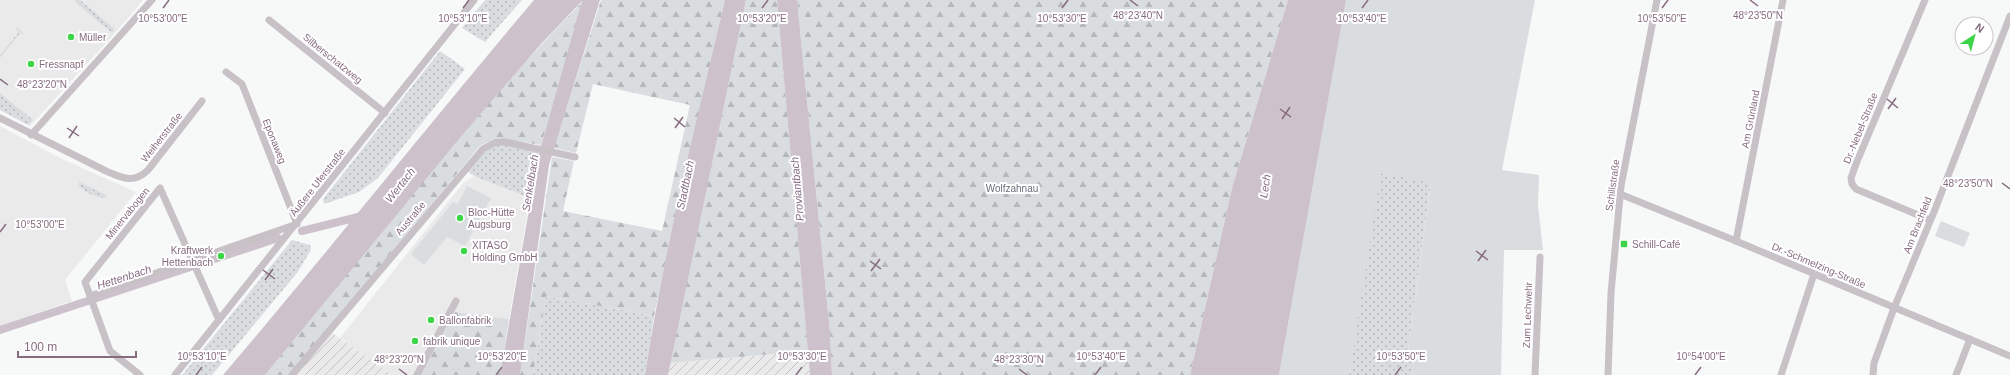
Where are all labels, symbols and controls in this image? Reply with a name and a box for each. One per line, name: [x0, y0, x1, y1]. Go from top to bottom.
text: 48°23'40"N: [1113, 10, 1163, 21]
text: 48°23'50"N: [1733, 10, 1783, 21]
text: 10°53'00"E: [138, 13, 188, 24]
text: 10°53'10"E: [438, 13, 488, 24]
text: 10°53'20"E: [737, 13, 787, 24]
text: 10°53'30"E: [1037, 13, 1087, 24]
text: 10°53'40"E: [1337, 13, 1387, 24]
text: 10°53'50"E: [1637, 13, 1687, 24]
north arrow: [1954, 16, 1994, 56]
text: N: [1973, 21, 1987, 35]
street label: Silberschatzweg: [301, 31, 364, 86]
marker: Müller: [66, 32, 76, 42]
place label: Müller: [79, 32, 107, 43]
marker: Fressnapf: [26, 59, 36, 69]
place label: Fressnapf: [39, 59, 84, 70]
text: 48°23'20"N: [17, 79, 67, 90]
street label: Am Grünland: [1739, 89, 1762, 149]
street label: Dr.-Nebel-Straße: [1841, 91, 1880, 165]
street label: Weiherstraße: [139, 110, 184, 164]
street label: Eponaweg: [261, 117, 288, 165]
street label: Äußere Uferstraße: [288, 146, 347, 218]
water label: Senkelbach: [520, 154, 540, 212]
water label: Proviantbach: [788, 156, 806, 222]
street label: Schillstraße: [1603, 158, 1622, 212]
water label: Stadtbach: [674, 160, 696, 210]
water label: Wertach: [383, 165, 417, 205]
water label: Lech: [1257, 173, 1273, 199]
text: 48°23'50"N: [1943, 178, 1993, 189]
park label: Wolfzahnau: [986, 183, 1038, 194]
street label: Minervabogen: [103, 185, 152, 241]
street label: Am Brachfeld: [1901, 195, 1934, 255]
street label: Austraße: [393, 199, 428, 237]
place label: Bloc-Hütte Augsburg: [468, 207, 515, 230]
marker: Bloc-Hütte Augsburg: [455, 213, 465, 223]
text: 10°53'00"E: [15, 219, 65, 230]
marker: Schill-Café: [1619, 239, 1629, 249]
place label: Schill-Café: [1632, 239, 1681, 250]
place label: XITASO Holding GmbH: [472, 240, 538, 263]
street label: Dr.-Schmelzing-Straße: [1770, 241, 1868, 290]
place label: Kraftwerk Hettenbach: [162, 245, 214, 268]
marker: XITASO Holding GmbH: [459, 246, 469, 256]
marker: Kraftwerk Hettenbach: [216, 251, 226, 261]
water label: Hettenbach: [95, 263, 153, 291]
street label: Zum Lechwehr: [1521, 281, 1534, 348]
marker: Ballonfabrik: [426, 315, 436, 325]
place label: Ballonfabrik: [439, 315, 492, 326]
scale bar: [18, 333, 136, 359]
marker: fabrik unique: [410, 336, 420, 346]
place label: fabrik unique: [423, 336, 481, 347]
text: 100 m: [24, 340, 57, 354]
text: 10°53'10"E: [177, 351, 227, 362]
text: 10°53'20"E: [477, 351, 527, 362]
text: 10°53'30"E: [777, 351, 827, 362]
text: 10°53'40"E: [1076, 351, 1126, 362]
text: 10°53'50"E: [1376, 351, 1426, 362]
text: 10°54'00"E: [1676, 351, 1726, 362]
text: 48°23'20"N: [374, 354, 424, 365]
text: 48°23'30"N: [994, 354, 1044, 365]

